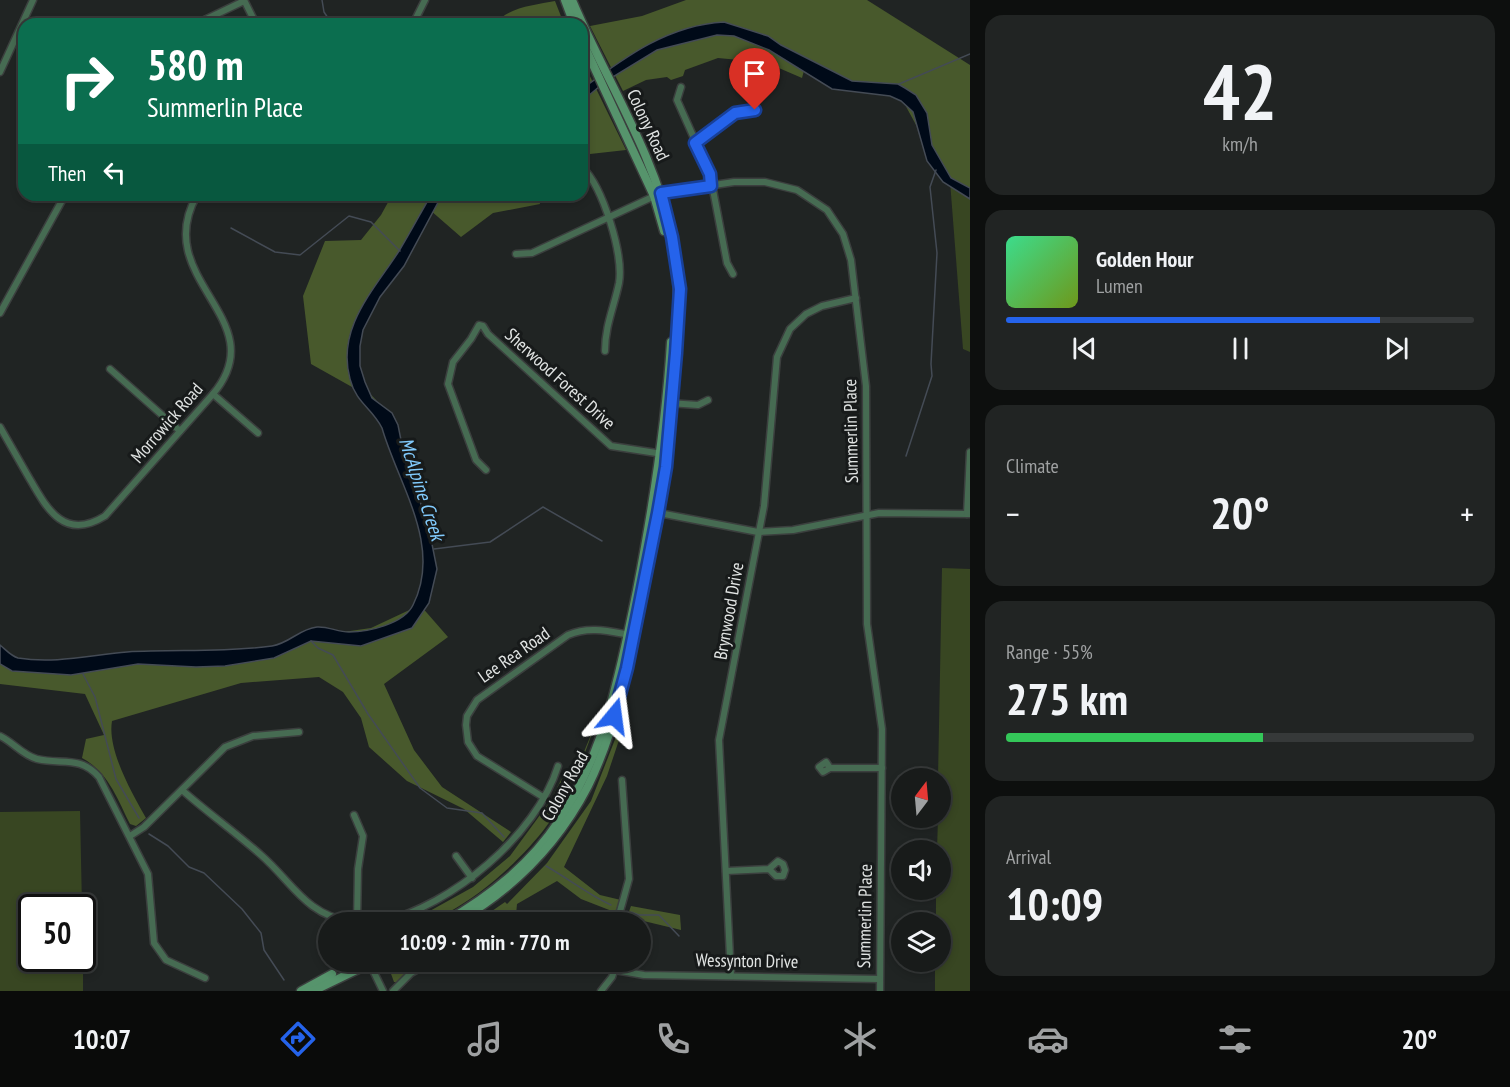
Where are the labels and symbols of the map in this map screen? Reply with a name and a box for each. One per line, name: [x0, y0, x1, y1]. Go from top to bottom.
pin: [729, 48, 780, 110]
street label: Colony Road: [622, 85, 675, 164]
street label: Sherwood Forest Drive: [500, 323, 620, 434]
street label: Morrowick Road: [126, 378, 208, 467]
street label: Summerlin Place: [838, 379, 863, 483]
water label: McAlpine Creek: [393, 434, 452, 546]
street label: Brynwood Drive: [709, 560, 748, 661]
street label: Lee Rea Road: [473, 622, 554, 688]
position arrow: [582, 684, 646, 748]
street label: Colony Road: [536, 747, 593, 825]
north arrow: [891, 768, 951, 828]
street label: Summerlin Place: [852, 864, 877, 968]
speed limit sign: 50: [18, 894, 96, 972]
street label: Wessynton Drive: [695, 948, 799, 973]

